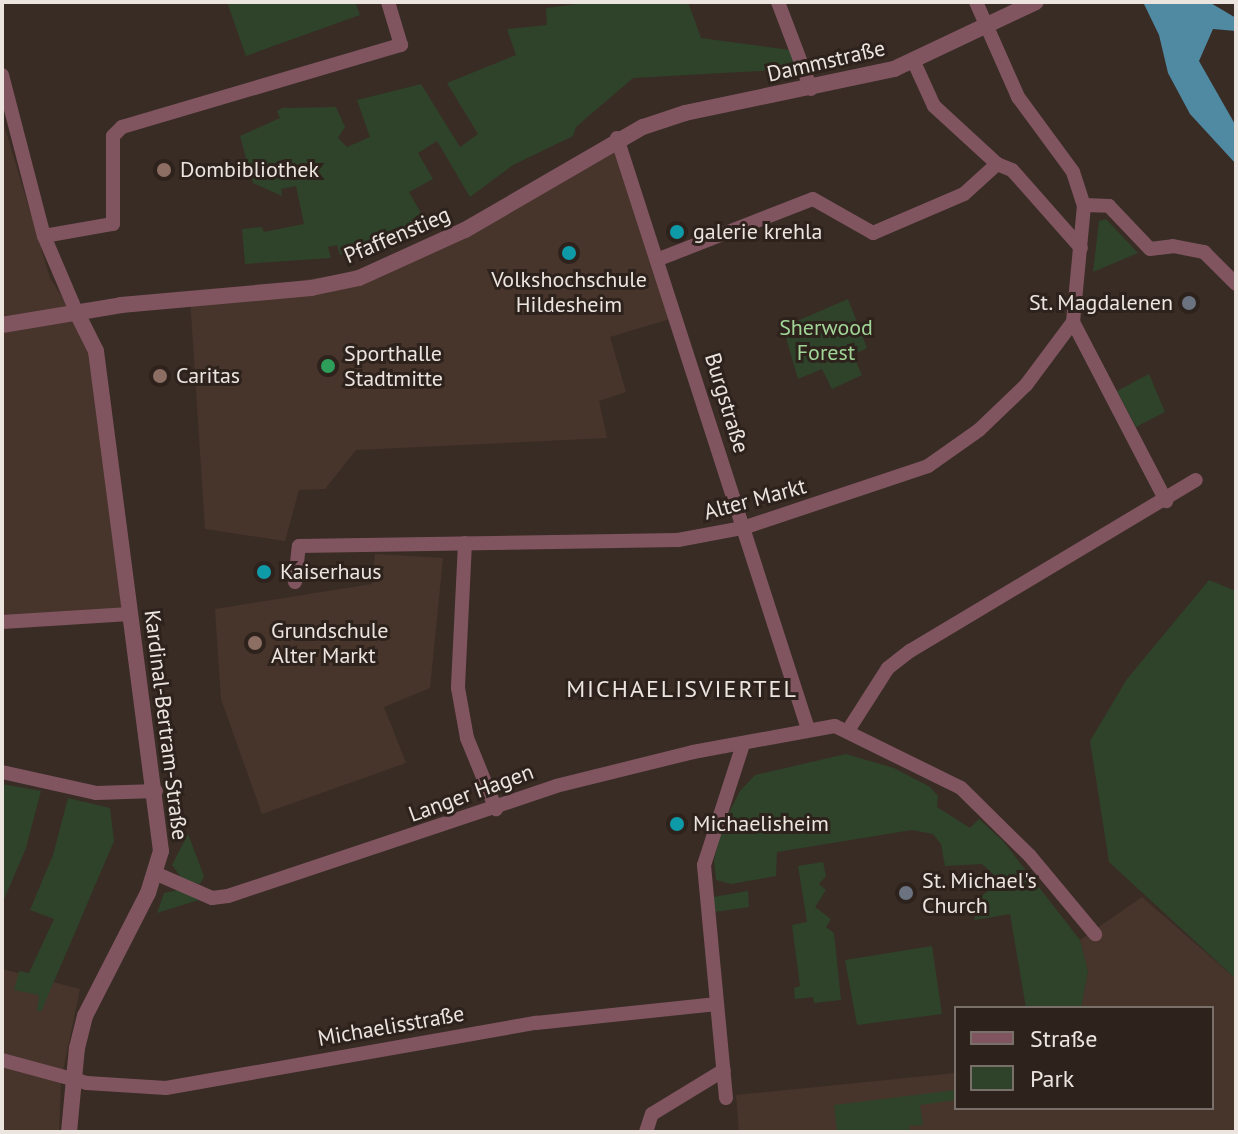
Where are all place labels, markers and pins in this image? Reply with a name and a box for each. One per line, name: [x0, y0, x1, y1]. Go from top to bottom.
place label: Dombibliothek: [180, 157, 319, 183]
marker: Dombibliothek: [155, 161, 173, 179]
place label: galerie krehla: [693, 219, 822, 245]
marker: galerie krehla: [668, 223, 686, 241]
marker: Volkshochschule Hildesheim: [560, 244, 578, 262]
place label: Volkshochschule Hildesheim: [491, 266, 647, 318]
place label: St. Magdalenen: [1027, 290, 1173, 316]
marker: St. Magdalenen: [1180, 294, 1198, 312]
place label: Sporthalle Stadtmitte: [344, 340, 443, 392]
marker: Sporthalle Stadtmitte: [319, 357, 337, 375]
place label: Caritas: [176, 363, 240, 389]
marker: Caritas: [151, 367, 169, 385]
place label: Kaiserhaus: [280, 559, 382, 585]
marker: Kaiserhaus: [255, 563, 273, 581]
place label: Grundschule Alter Markt: [271, 617, 388, 668]
marker: Grundschule Alter Markt: [246, 634, 264, 652]
place label: Michaelisheim: [693, 811, 829, 837]
marker: Michaelisheim: [668, 815, 686, 833]
place label: St. Michael's Church: [922, 867, 1039, 918]
marker: St. Michael's Church: [897, 884, 915, 902]

